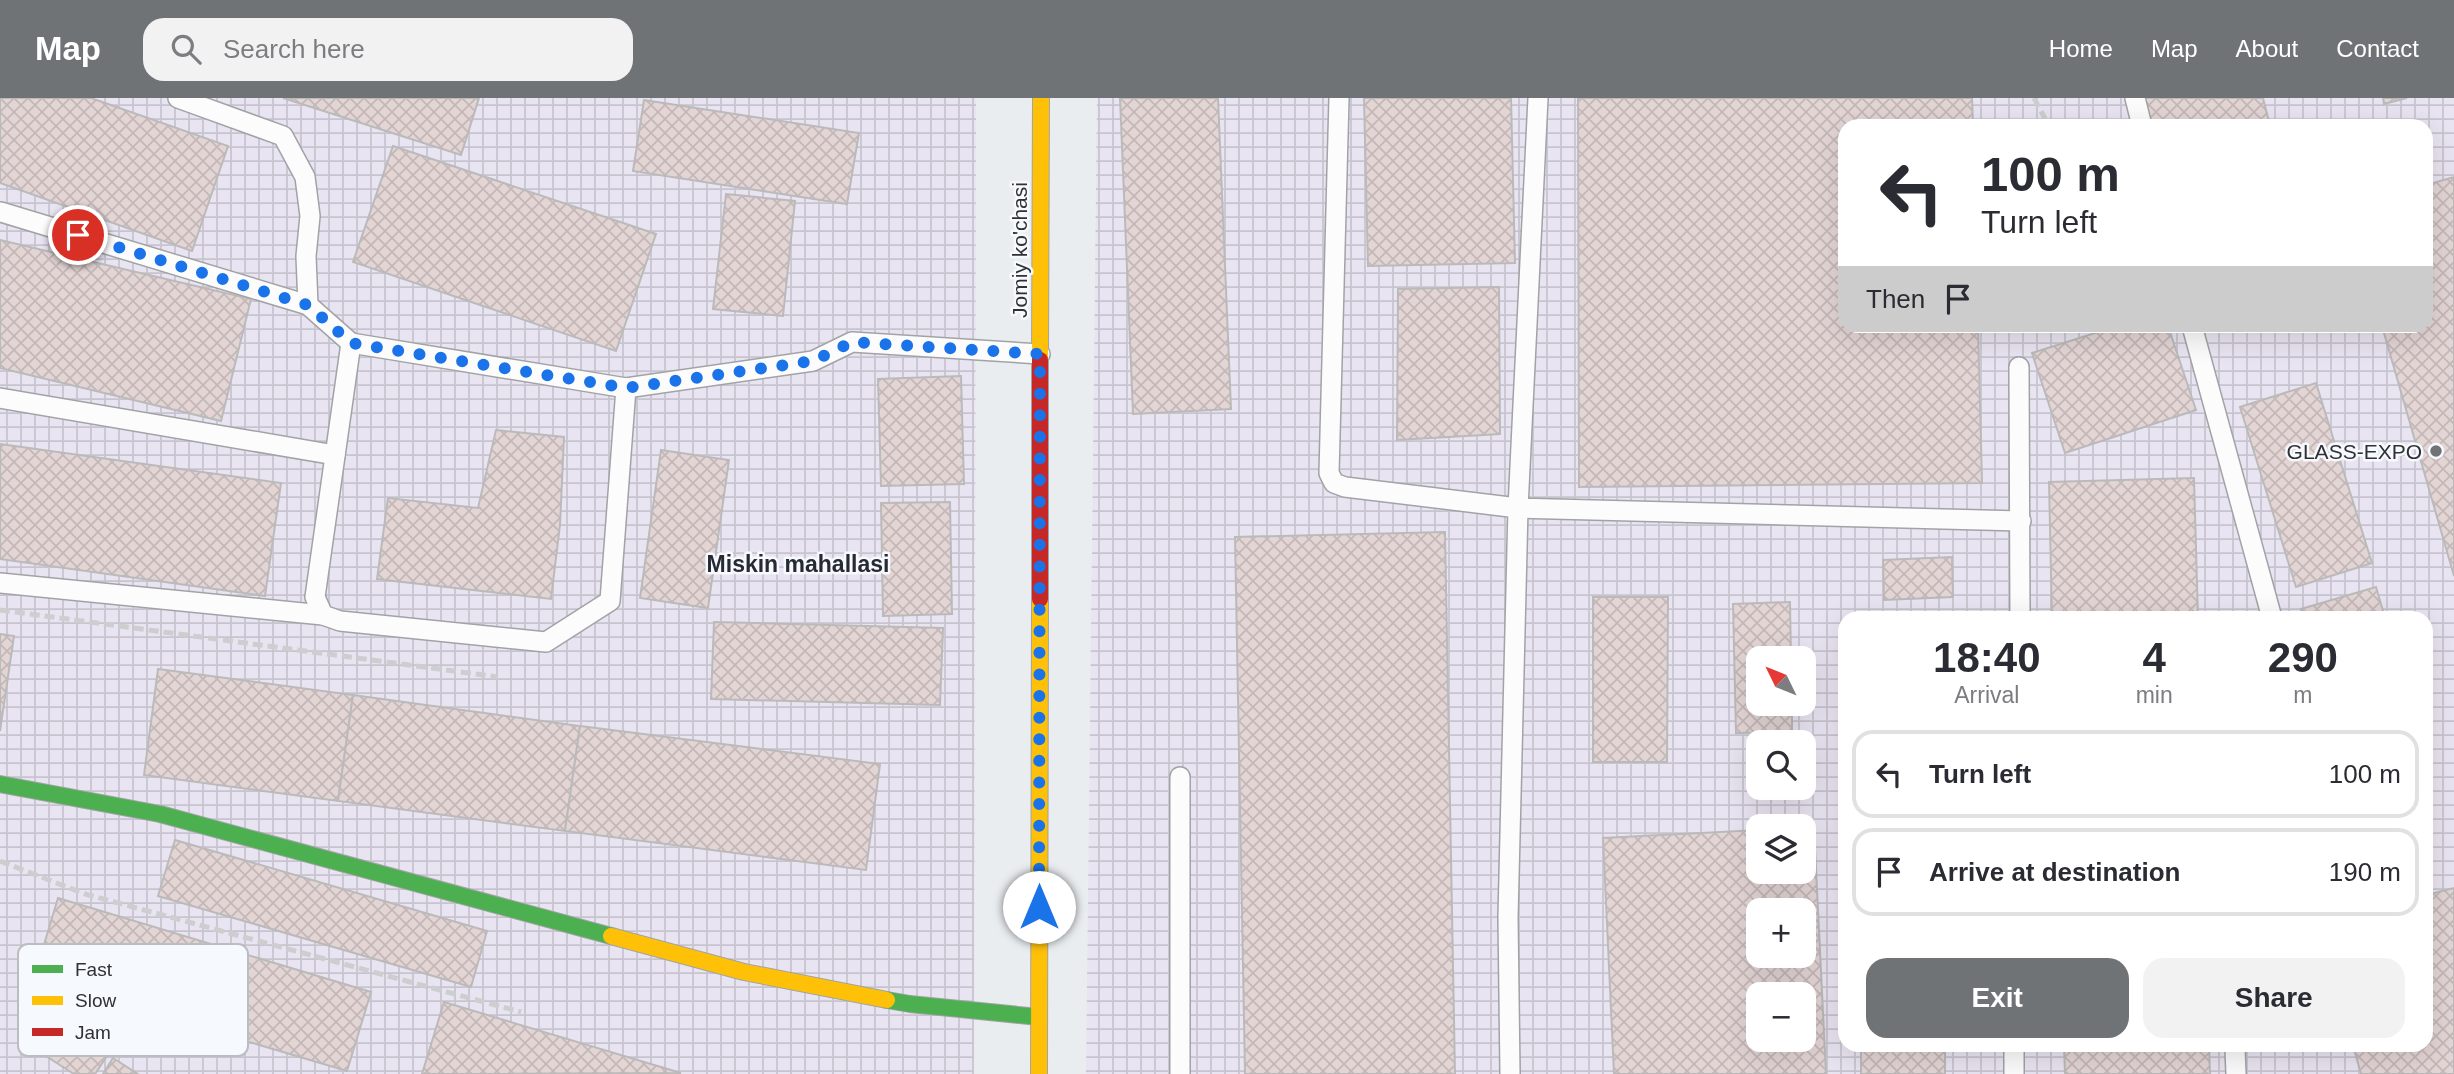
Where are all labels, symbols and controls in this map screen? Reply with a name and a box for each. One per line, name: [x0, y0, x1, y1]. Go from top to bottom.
search box: [143, 18, 633, 81]
text: Map: [35, 30, 101, 67]
icon: search: [167, 30, 205, 68]
text: Search here: [223, 34, 365, 64]
text: Home: [2049, 35, 2113, 62]
text: Map: [2151, 35, 2198, 62]
text: About: [2236, 35, 2298, 62]
text: Contact: [2336, 35, 2419, 62]
icon: left: [1866, 147, 1957, 238]
text: 100 m: [1981, 147, 2120, 201]
street label: Jomiy ko'chasi: [1008, 182, 1031, 318]
text: Turn left: [1981, 204, 2097, 240]
pin: [48, 205, 108, 265]
icon: arrive: [59, 216, 97, 254]
icon: arrive: [1939, 280, 1977, 318]
text: Then: [1866, 284, 1925, 314]
place label: GLASS-EXPO: [2287, 440, 2422, 463]
marker: GLASS-EXPO: [2428, 443, 2444, 459]
district label: Miskin mahallasi: [707, 551, 889, 577]
text: 18:40: [1933, 634, 2041, 681]
text: 4: [2142, 634, 2166, 681]
text: 290: [2268, 634, 2338, 681]
north arrow: [1746, 646, 1816, 716]
map controls: [1746, 646, 1816, 1052]
text: Arrival: [1954, 682, 2019, 708]
text: min: [2136, 682, 2173, 708]
text: m: [2293, 682, 2312, 708]
button: search: [1746, 730, 1816, 800]
icon: left: [1870, 755, 1908, 793]
text: Turn left: [1929, 759, 2031, 789]
text: 100 m: [2329, 759, 2401, 789]
button: layers: [1746, 814, 1816, 884]
icon: arrive: [1870, 853, 1908, 891]
text: Arrive at destination: [1929, 857, 2180, 887]
text: 190 m: [2329, 857, 2401, 887]
position arrow: [1002, 870, 1076, 944]
button: +: [1746, 898, 1816, 968]
legend: [18, 944, 248, 1056]
button: Exit: [1866, 958, 2129, 1038]
button: Share: [2143, 958, 2405, 1038]
text: Fast: [75, 959, 113, 980]
button: −: [1746, 982, 1816, 1052]
text: Slow: [75, 990, 116, 1011]
text: Jam: [75, 1022, 111, 1043]

